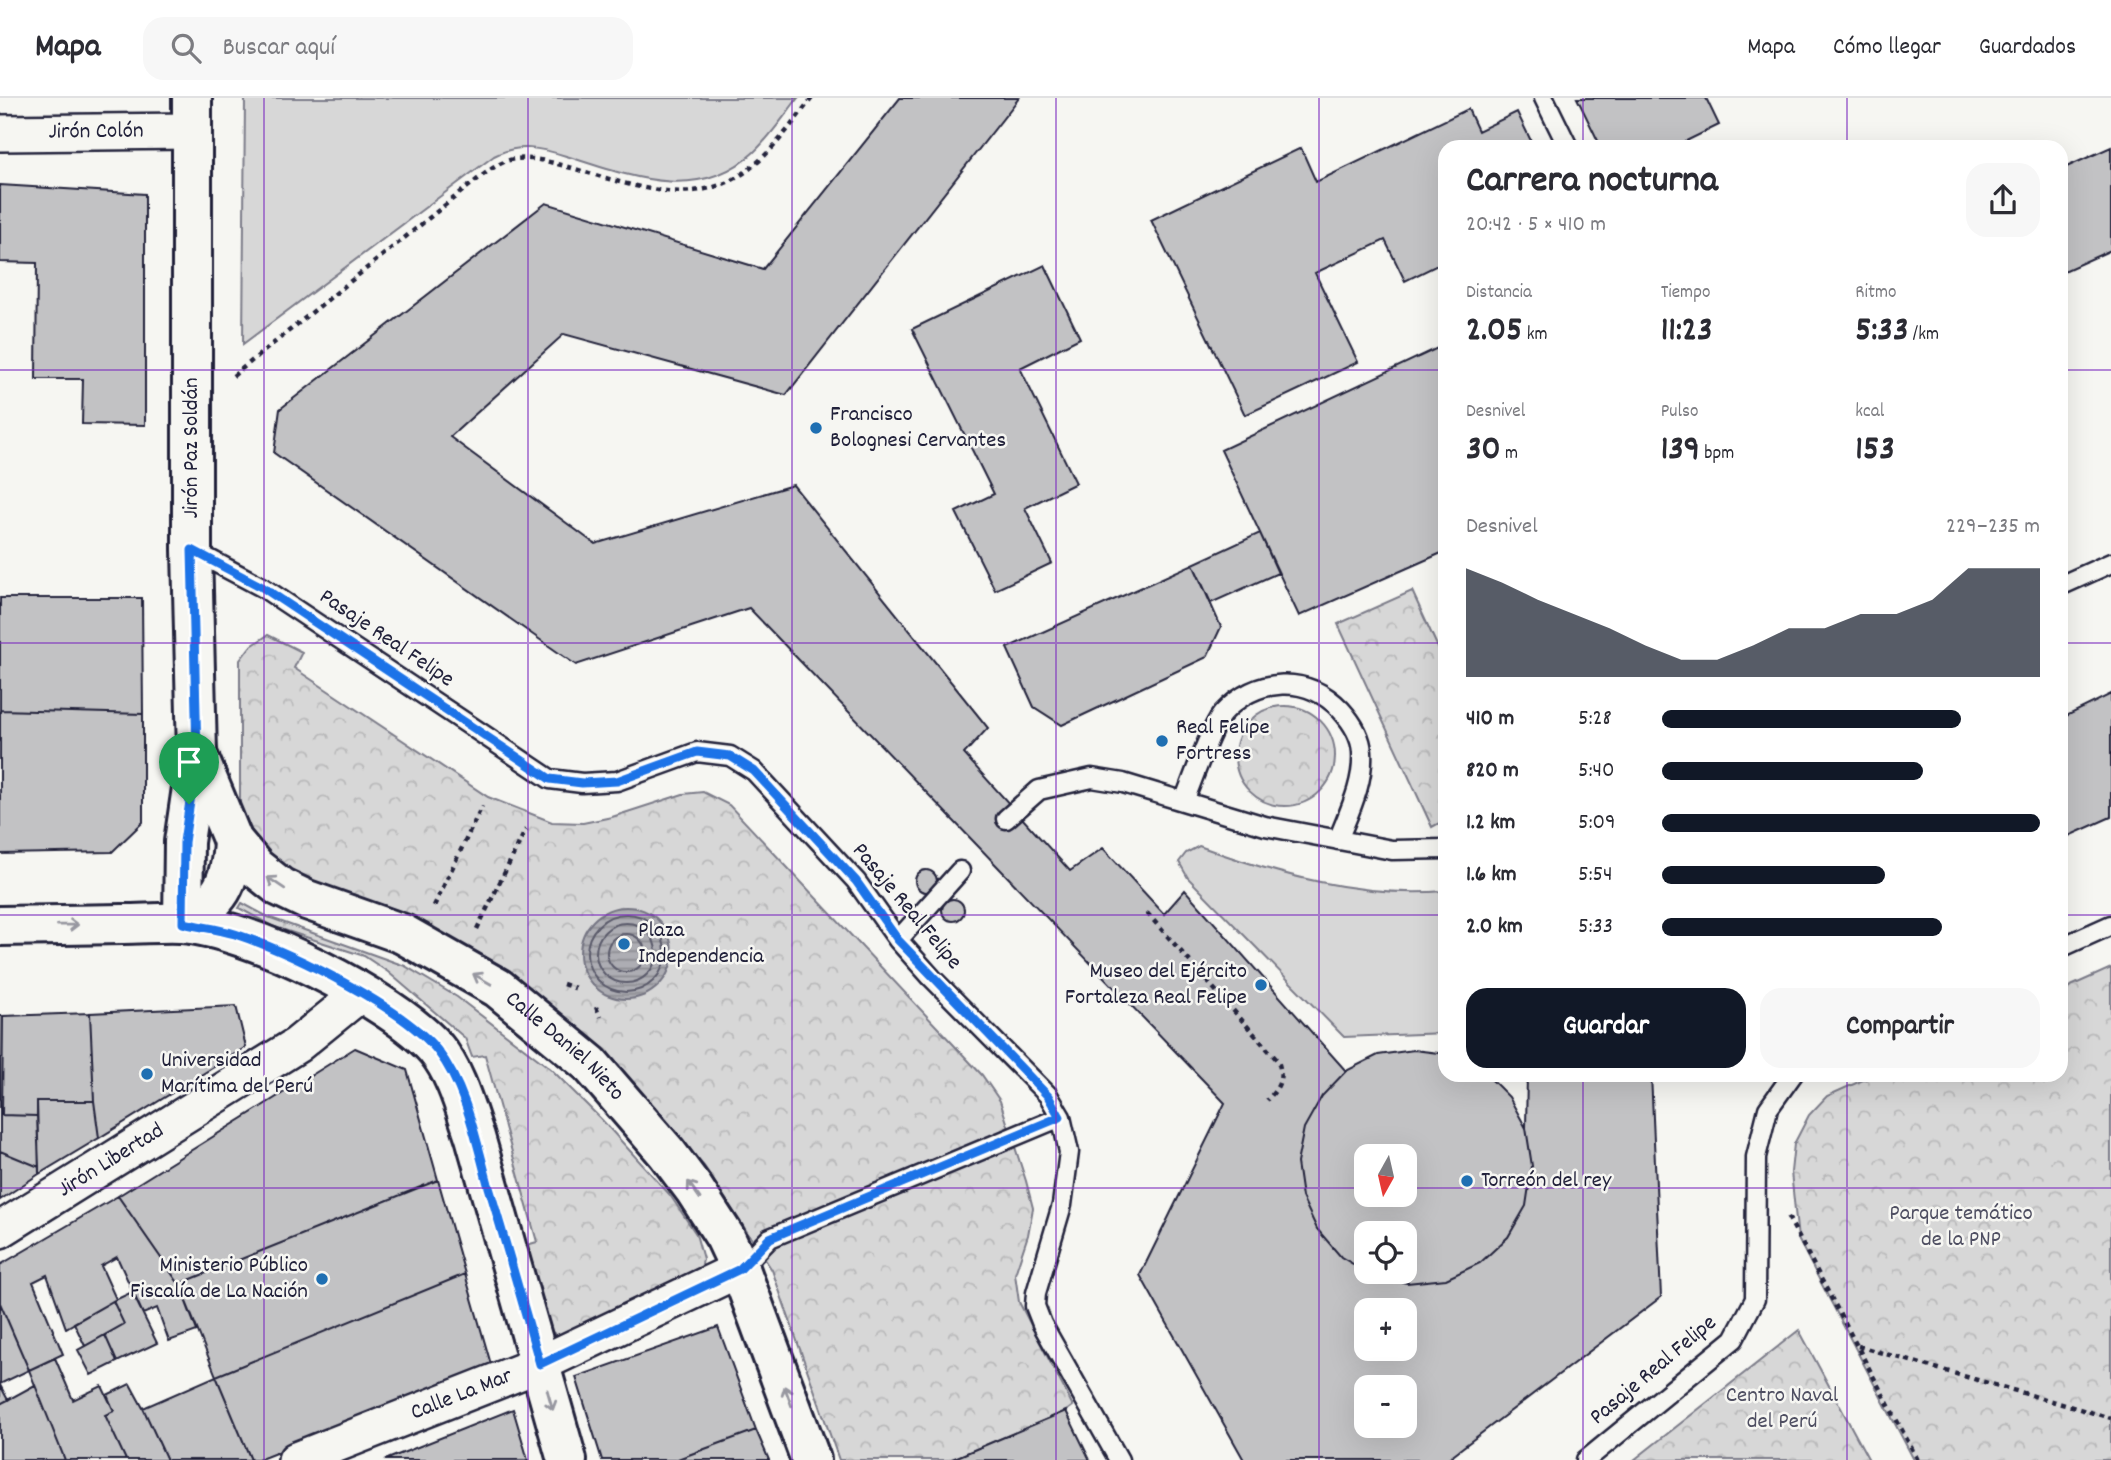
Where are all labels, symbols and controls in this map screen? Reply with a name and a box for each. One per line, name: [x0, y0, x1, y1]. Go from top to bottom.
search box: [143, 17, 633, 80]
text: Mapa: [35, 25, 101, 72]
icon: search: [167, 29, 205, 67]
text: Buscar aquí: [223, 30, 335, 67]
text: Mapa: [1747, 31, 1795, 65]
text: Cómo llegar: [1833, 31, 1941, 65]
text: Guardados: [1979, 31, 2076, 65]
street label: Jirón Colón: [48, 115, 144, 149]
text: Carrera nocturna: [1466, 155, 1718, 210]
button: share: [1966, 163, 2040, 237]
text: 20:42 · 5 × 410 m: [1466, 209, 1606, 242]
text: Distancia: [1466, 280, 1532, 307]
text: Tiempo: [1661, 280, 1710, 307]
text: Ritmo: [1855, 280, 1897, 307]
text: 2.05: [1466, 307, 1522, 357]
text: 11:23: [1661, 307, 1713, 357]
text: 5:33: [1855, 307, 1908, 357]
text: km: [1522, 322, 1548, 349]
text: /km: [1908, 322, 1939, 349]
street label: Jirón Paz Soldán: [176, 377, 209, 519]
place label: Francisco Bolognesi Cervantes: [830, 399, 1006, 458]
text: Desnivel: [1466, 399, 1525, 426]
text: Pulso: [1661, 399, 1698, 426]
text: kcal: [1855, 399, 1884, 426]
marker: Francisco Bolognesi Cervantes: [808, 420, 824, 436]
text: 30: [1466, 426, 1501, 476]
text: 139: [1661, 426, 1700, 476]
text: 153: [1855, 426, 1895, 476]
text: m: [1501, 441, 1518, 468]
text: bpm: [1700, 441, 1734, 468]
text: Desnivel: [1466, 511, 1538, 544]
text: 229–235 m: [1946, 511, 2040, 544]
street label: Pasaje Real Felipe: [312, 581, 460, 697]
text: 410 m: [1466, 703, 1514, 736]
text: 5:28: [1578, 703, 1612, 736]
place label: Real Felipe Fortress: [1176, 712, 1270, 771]
pin: [159, 732, 219, 804]
marker: Real Felipe Fortress: [1154, 733, 1170, 749]
icon: arrive: [170, 743, 208, 781]
text: 820 m: [1466, 755, 1519, 788]
text: 5:40: [1578, 755, 1615, 788]
text: 1.2 km: [1466, 807, 1515, 840]
text: 5:09: [1578, 807, 1616, 840]
street label: Pasaje Real Felipe: [843, 836, 969, 978]
text: 1.6 km: [1466, 859, 1517, 892]
text: 5:54: [1578, 859, 1613, 892]
one-way arrow: [267, 876, 287, 890]
text: 2.0 km: [1466, 911, 1523, 944]
text: 5:33: [1578, 911, 1613, 944]
place label: Plaza Independencia: [638, 915, 765, 974]
one-way arrow: [56, 918, 79, 932]
marker: Plaza Independencia: [616, 936, 632, 952]
place label: Museo del Ejército Fortaleza Real Felipe: [1065, 956, 1247, 1015]
one-way arrow: [472, 972, 493, 985]
marker: Museo del Ejército Fortaleza Real Felipe: [1253, 977, 1269, 993]
street label: Calle Daniel Nieto: [497, 984, 632, 1109]
button: Guardar: [1466, 988, 1746, 1068]
button: Compartir: [1760, 988, 2040, 1068]
place label: Universidad Marítima del Perú: [161, 1045, 313, 1104]
marker: Universidad Marítima del Perú: [139, 1066, 155, 1082]
street label: Jirón Libertad: [52, 1115, 171, 1206]
north arrow: [1354, 1144, 1418, 1208]
map controls: [1354, 1144, 1417, 1438]
place label: Torreón del rey: [1481, 1165, 1612, 1198]
marker: Torreón del rey: [1459, 1173, 1475, 1189]
one-way arrow: [687, 1181, 701, 1200]
park label: Parque temático de la PNP: [1889, 1198, 2033, 1257]
button: locate: [1354, 1221, 1417, 1284]
place label: Ministerio Público Fiscalía de La Nación: [130, 1250, 308, 1309]
marker: Ministerio Público Fiscalía de La Nación: [314, 1271, 330, 1287]
button: +: [1354, 1298, 1417, 1361]
street label: Pasaje Real Felipe: [1583, 1308, 1725, 1434]
street label: Calle La Mar: [406, 1360, 518, 1430]
button: −: [1354, 1375, 1417, 1438]
park label: Centro Naval del Perú: [1726, 1380, 1839, 1439]
one-way arrow: [781, 1385, 793, 1407]
one-way arrow: [544, 1388, 557, 1410]

